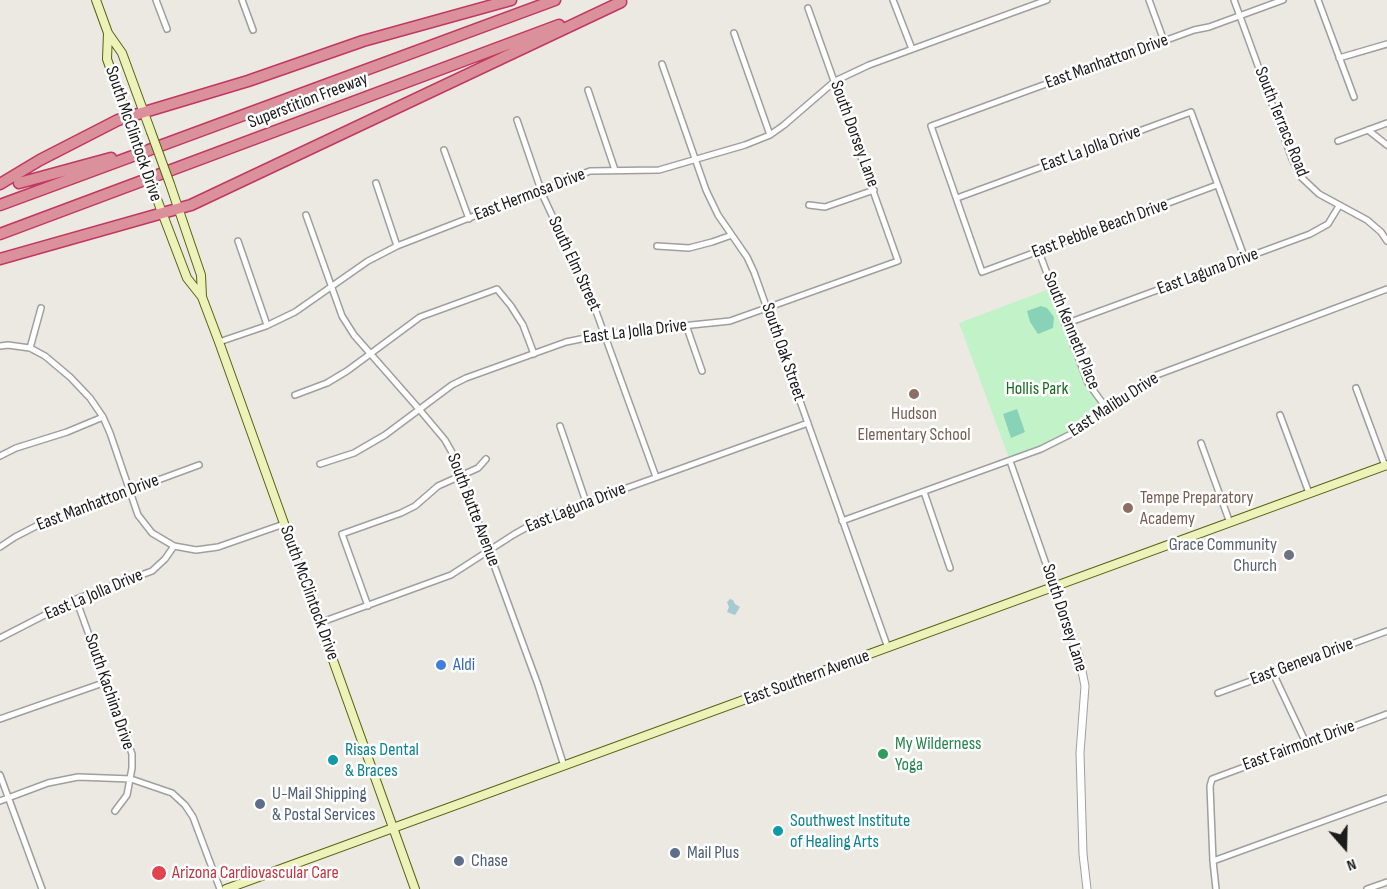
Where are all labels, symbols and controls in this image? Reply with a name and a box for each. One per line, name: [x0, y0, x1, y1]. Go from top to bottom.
street label: East Manhatton Drive: [1043, 30, 1171, 94]
street label: South McClintock Drive: [100, 64, 166, 204]
street label: South Terrace Road: [1249, 64, 1313, 180]
street label: Superstition Freeway: [245, 68, 371, 134]
street label: South Dorsey Lane: [825, 78, 883, 190]
street label: East La Jolla Drive: [1038, 121, 1144, 177]
street label: East Hermosa Drive: [471, 164, 589, 226]
street label: East Pebble Beach Drive: [1029, 194, 1171, 264]
street label: South Elm Street: [543, 213, 605, 315]
street label: East Laguna Drive: [1154, 244, 1262, 300]
street label: South Kenneth Place: [1038, 269, 1104, 393]
street label: South Oak Street: [756, 300, 810, 404]
street label: East La Jolla Drive: [582, 315, 688, 349]
street label: East Malibu Drive: [1065, 368, 1163, 442]
park label: Hollis Park: [1006, 378, 1068, 400]
marker: Hudson Elementary School: [907, 387, 921, 401]
place label: Hudson Elementary School: [858, 403, 970, 446]
street label: South Butte Avenue: [442, 450, 504, 570]
street label: East Manhatton Drive: [34, 470, 162, 536]
street label: East Laguna Drive: [523, 478, 629, 538]
place label: Tempe Preparatory Academy: [1140, 487, 1253, 530]
marker: Tempe Preparatory Academy: [1121, 501, 1135, 515]
street label: South McClintock Drive: [275, 523, 343, 663]
place label: Grace Community Church: [1169, 534, 1277, 576]
marker: Grace Community Church: [1282, 548, 1296, 562]
street label: South Dorsey Lane: [1036, 561, 1092, 675]
street label: East La Jolla Drive: [42, 565, 146, 625]
street label: South Kachina Drive: [79, 631, 139, 753]
street label: East Geneva Drive: [1248, 633, 1356, 691]
street label: East Southern Avenue: [741, 645, 873, 711]
place label: Aldi: [453, 654, 475, 676]
marker: Aldi: [434, 658, 448, 672]
street label: East Fairmont Drive: [1240, 716, 1358, 776]
place label: My Wilderness Yoga: [895, 733, 981, 776]
place label: Risas Dental & Braces: [345, 739, 419, 782]
marker: My Wilderness Yoga: [876, 747, 890, 761]
marker: Risas Dental & Braces: [326, 753, 340, 767]
place label: U-Mail Shipping & Postal Services: [272, 783, 375, 826]
marker: U-Mail Shipping & Postal Services: [253, 797, 267, 811]
place label: Southwest Institute of Healing Arts: [790, 810, 910, 852]
north arrow: [1315, 817, 1375, 877]
marker: Southwest Institute of Healing Arts: [771, 824, 785, 838]
place label: Mail Plus: [687, 842, 739, 864]
marker: Mail Plus: [668, 846, 682, 860]
place label: Chase: [471, 850, 508, 872]
marker: Chase: [452, 854, 466, 868]
text: N: [1344, 854, 1359, 875]
place label: Arizona Cardiovascular Care: [172, 862, 339, 884]
marker: Arizona Cardiovascular Care: [150, 864, 168, 882]

